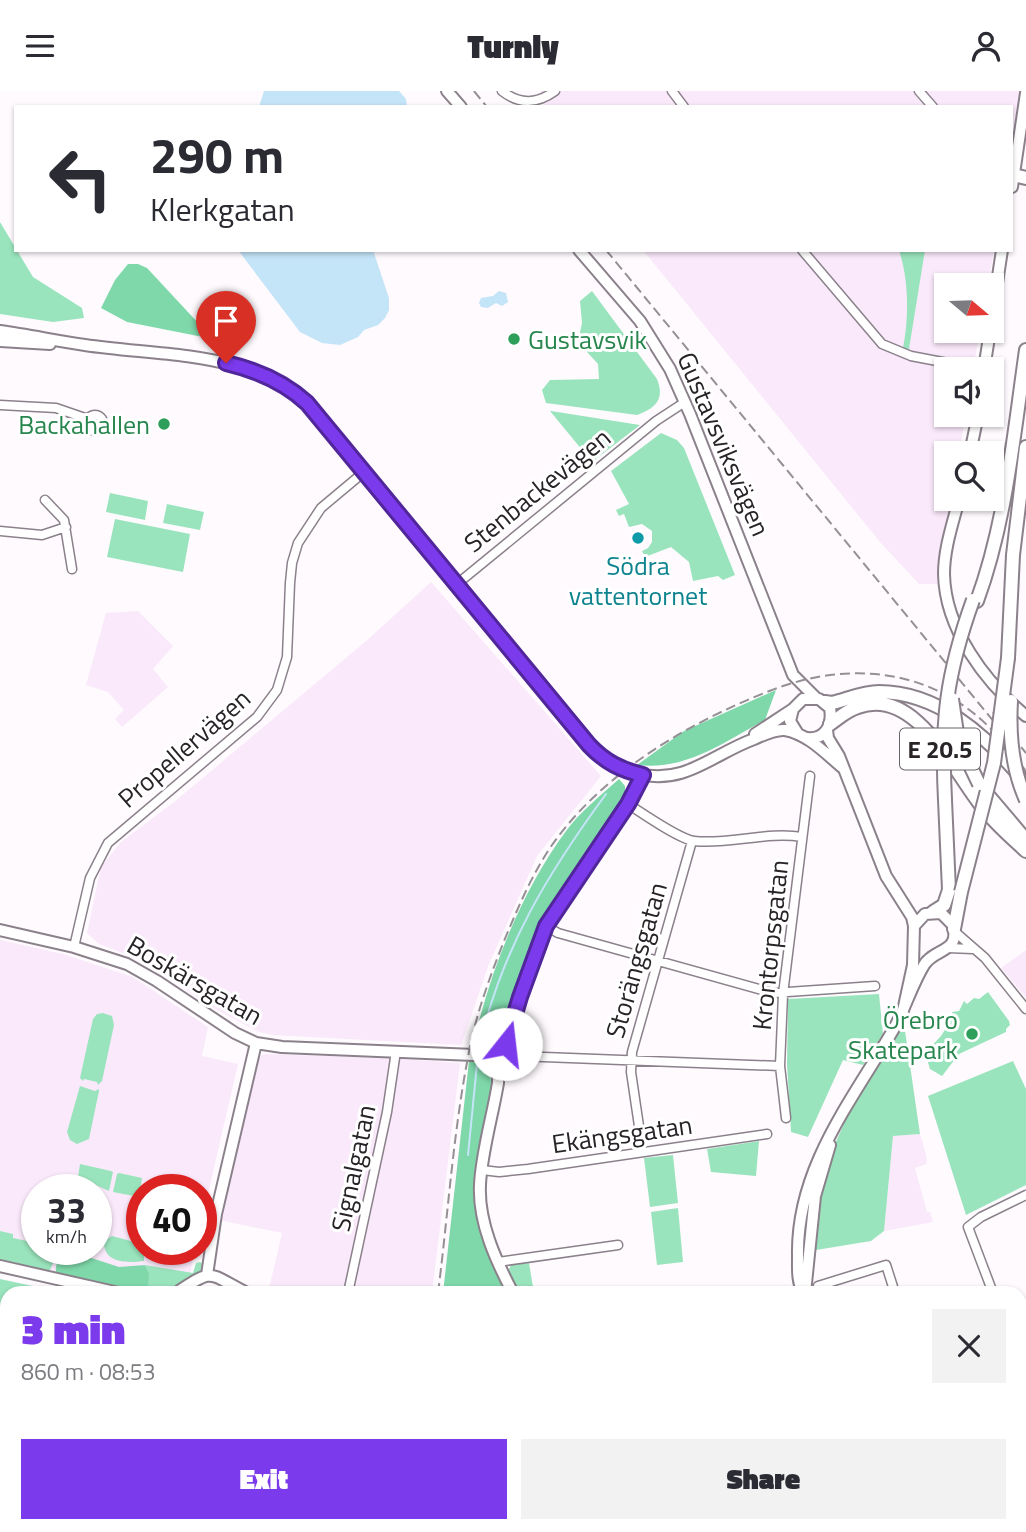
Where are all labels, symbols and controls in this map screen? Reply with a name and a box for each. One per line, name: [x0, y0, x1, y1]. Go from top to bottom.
text: Turnly: [467, 22, 559, 70]
icon: menu: [21, 27, 59, 65]
icon: person: [967, 27, 1005, 65]
text: 290 m: [150, 117, 284, 192]
icon: left: [35, 133, 126, 224]
text: Klerkgatan: [150, 185, 295, 233]
north arrow: [934, 273, 1004, 343]
map controls: [934, 273, 1004, 511]
pin: [196, 291, 256, 363]
icon: arrive: [207, 302, 245, 340]
place label: Gustavsvik: [528, 320, 647, 359]
marker: Gustavsvik: [506, 331, 522, 347]
street label: Gustavsviksvägen: [668, 346, 780, 542]
button: sound: [934, 357, 1004, 427]
place label: Backahallen: [18, 405, 150, 444]
marker: Backahallen: [156, 416, 172, 432]
street label: Stenbackevägen: [455, 419, 619, 561]
button: search: [934, 441, 1004, 511]
marker: Södra vattentornet: [630, 530, 646, 546]
place label: Södra vattentornet: [569, 546, 707, 615]
street label: Propellervägen: [109, 679, 259, 817]
road number: E 20.5: [900, 729, 980, 769]
street label: Krontorpsgatan: [742, 858, 798, 1032]
street label: Storängsgatan: [595, 877, 677, 1043]
street label: Boskärsgatan: [120, 925, 270, 1035]
place label: Örebro Skatepark: [848, 1000, 958, 1069]
position arrow: [469, 1007, 543, 1081]
marker: Örebro Skatepark: [964, 1026, 980, 1042]
street label: Signalgatan: [321, 1101, 385, 1235]
street label: Ekängsgatan: [549, 1105, 695, 1163]
speed limit sign: 40: [126, 1174, 217, 1265]
text: 33: [47, 1183, 86, 1237]
text: km/h: [46, 1223, 87, 1250]
text: 3 min: [21, 1296, 125, 1360]
button: close: [932, 1309, 1006, 1383]
text: 860 m · 08:53: [21, 1354, 156, 1389]
button: Exit: [21, 1439, 507, 1519]
button: Share: [521, 1439, 1006, 1519]

